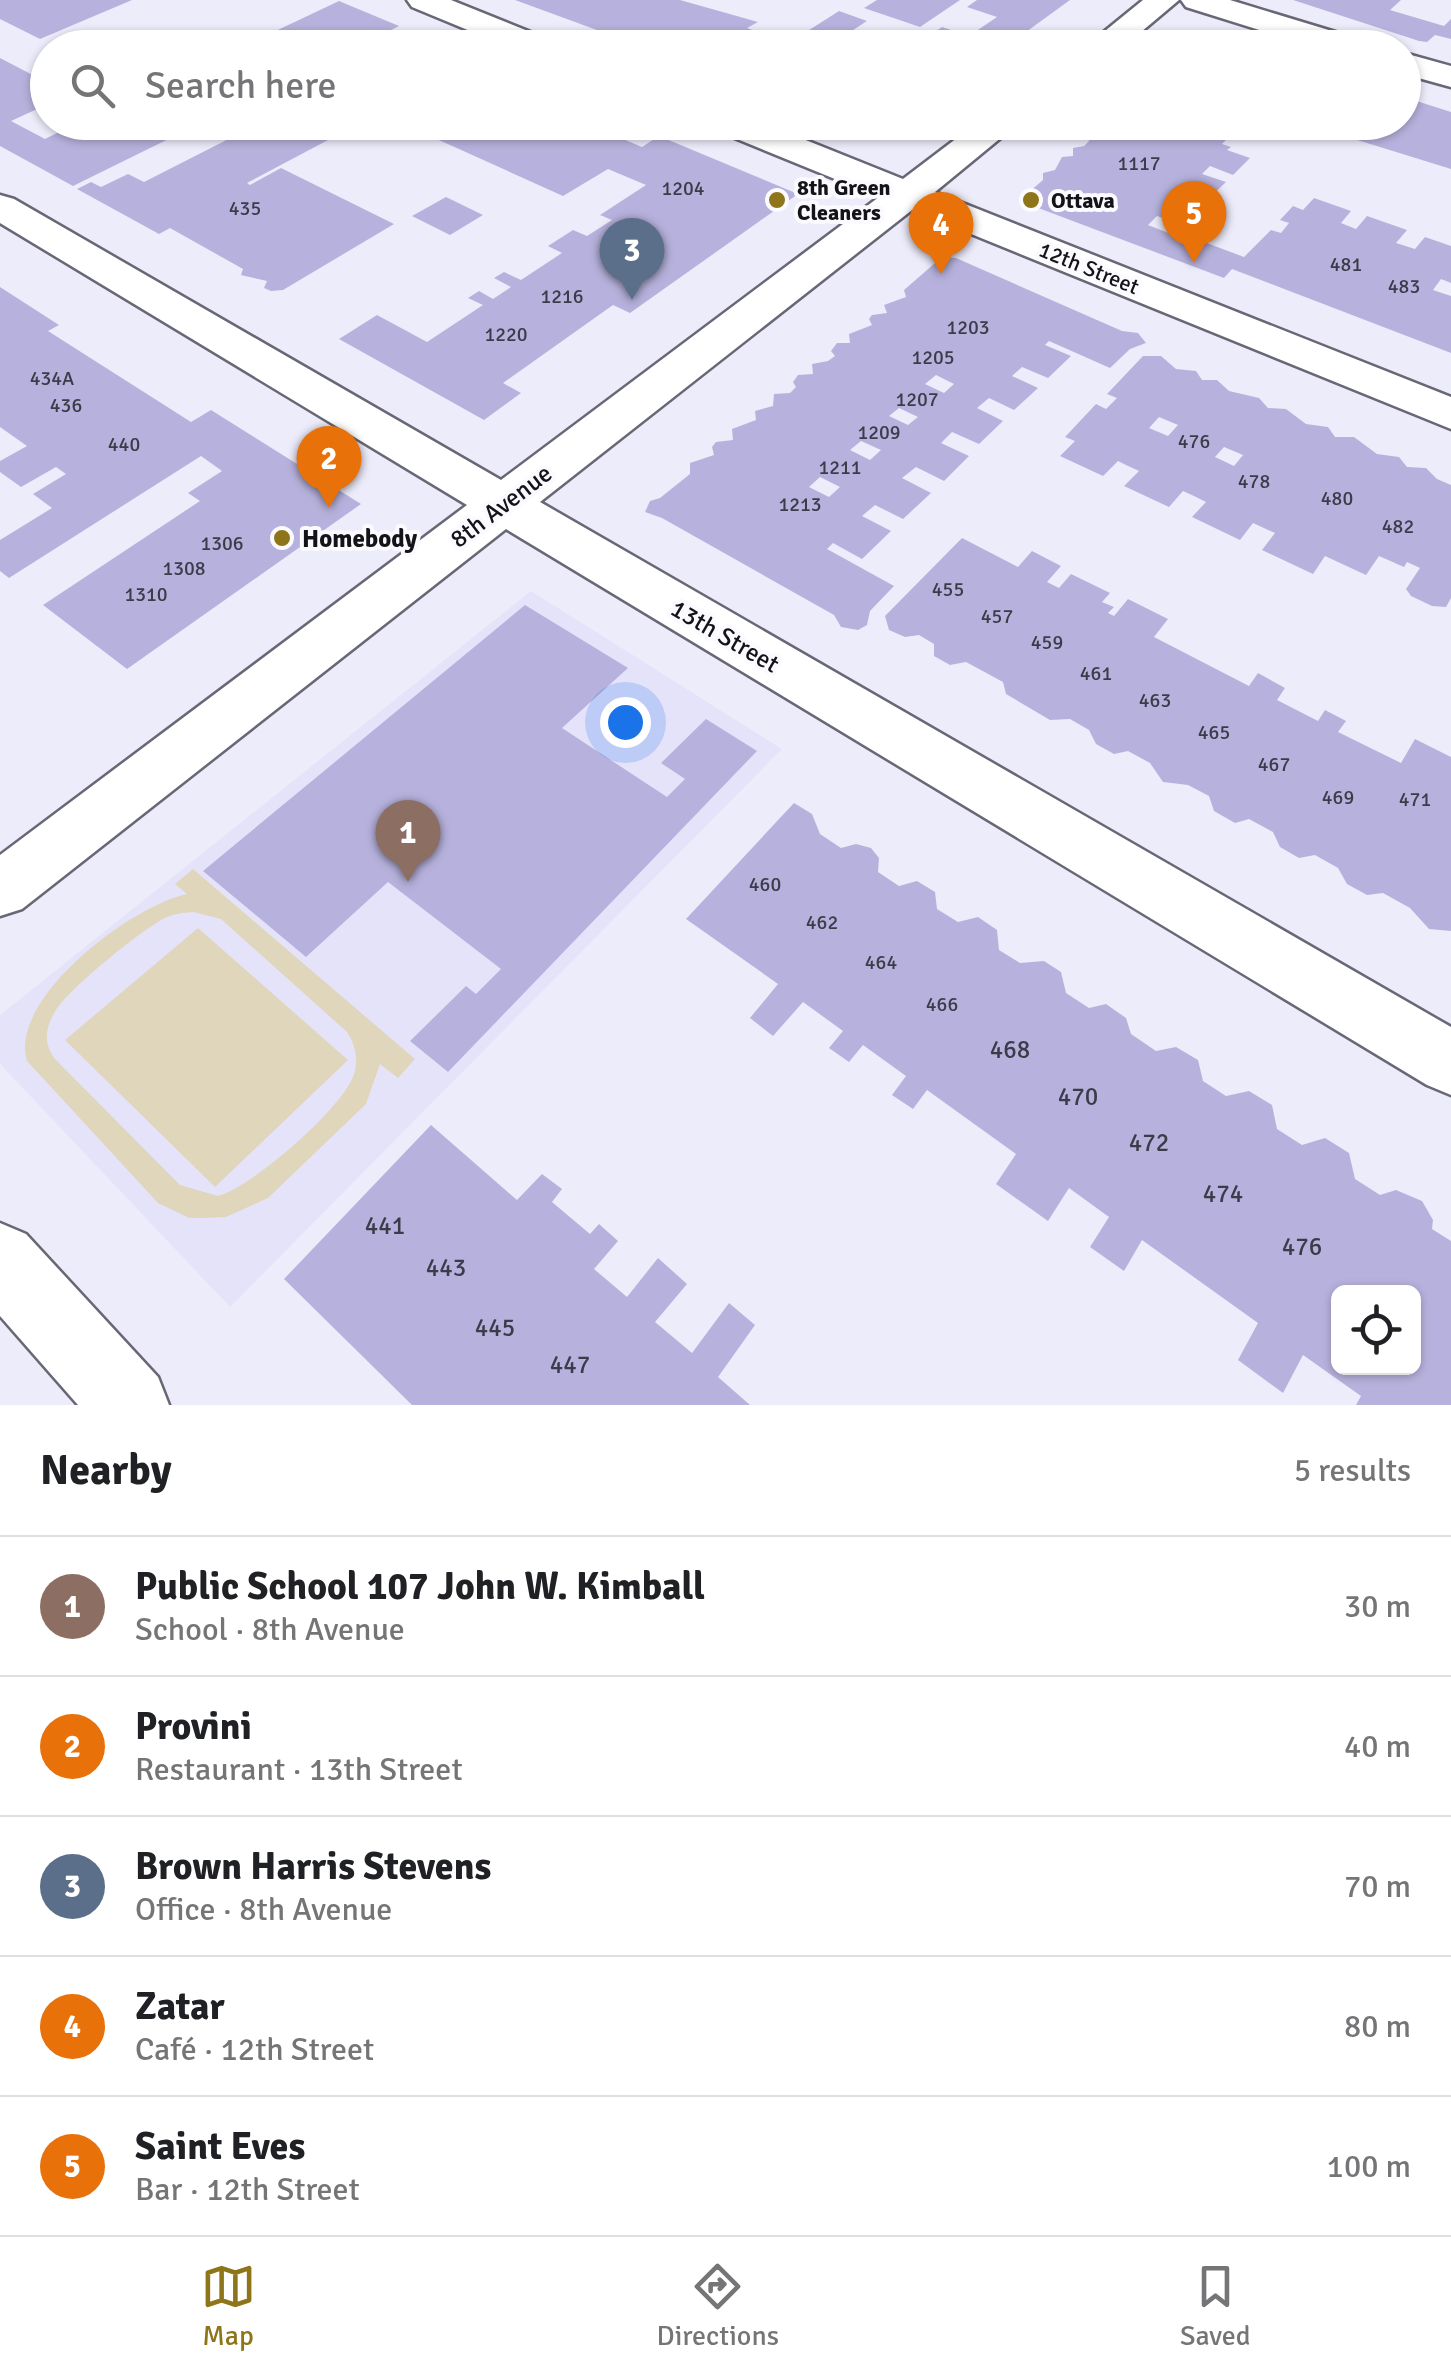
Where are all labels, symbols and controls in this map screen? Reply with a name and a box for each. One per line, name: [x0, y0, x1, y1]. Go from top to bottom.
search box: [30, 30, 1421, 140]
icon: search: [65, 58, 120, 113]
text: Search here: [145, 62, 337, 109]
house number: 1117: [1117, 151, 1161, 176]
place label: 8th Green Cleaners: [797, 174, 891, 226]
house number: 1204: [661, 176, 705, 201]
pin: 5: [1162, 180, 1226, 263]
place label: Ottava: [1051, 187, 1115, 214]
marker: 8th Green Cleaners: [766, 189, 788, 211]
marker: Ottava: [1020, 189, 1042, 211]
pin: 4: [908, 192, 974, 274]
house number: 435: [229, 196, 261, 221]
pin: 3: [600, 218, 664, 300]
street label: 12th Street: [1035, 236, 1143, 300]
house number: 481: [1330, 252, 1362, 277]
house number: 483: [1388, 274, 1420, 299]
house number: 1216: [540, 284, 584, 309]
house number: 1203: [946, 315, 990, 340]
house number: 1220: [484, 322, 528, 347]
house number: 1205: [911, 345, 955, 370]
house number: 434A: [30, 366, 74, 391]
house number: 1207: [895, 387, 939, 412]
house number: 436: [50, 393, 82, 418]
house number: 1209: [857, 420, 901, 445]
pin: 2: [296, 426, 362, 508]
house number: 476: [1178, 429, 1210, 454]
house number: 440: [108, 432, 140, 457]
house number: 1211: [818, 455, 862, 480]
street label: 8th Avenue: [444, 458, 558, 554]
house number: 478: [1238, 469, 1270, 494]
house number: 480: [1321, 486, 1353, 511]
house number: 1213: [778, 492, 822, 517]
house number: 482: [1382, 514, 1414, 539]
place label: Homebody: [302, 523, 418, 554]
marker: Homebody: [271, 527, 293, 549]
house number: 1306: [200, 531, 244, 556]
house number: 1308: [162, 556, 206, 581]
house number: 455: [932, 577, 964, 602]
house number: 1310: [124, 582, 168, 607]
street label: 13th Street: [665, 593, 785, 680]
house number: 457: [981, 604, 1013, 629]
house number: 459: [1031, 630, 1063, 655]
house number: 461: [1080, 661, 1112, 686]
house number: 463: [1139, 688, 1171, 713]
your location: [600, 697, 651, 748]
house number: 465: [1198, 720, 1230, 745]
house number: 467: [1258, 752, 1290, 777]
house number: 469: [1322, 785, 1354, 810]
house number: 471: [1399, 787, 1431, 812]
pin: 1: [376, 800, 440, 882]
house number: 460: [749, 872, 781, 897]
house number: 462: [806, 910, 838, 935]
house number: 464: [865, 950, 897, 975]
house number: 466: [926, 992, 958, 1017]
house number: 468: [990, 1034, 1030, 1065]
house number: 470: [1058, 1081, 1098, 1112]
house number: 472: [1129, 1127, 1169, 1158]
house number: 474: [1203, 1178, 1243, 1209]
house number: 441: [365, 1210, 405, 1241]
house number: 476: [1282, 1231, 1322, 1262]
house number: 443: [426, 1252, 466, 1283]
map controls: [1331, 1285, 1421, 1375]
button: locate: [1331, 1285, 1421, 1375]
house number: 445: [475, 1312, 515, 1343]
house number: 447: [550, 1349, 590, 1380]
text: Nearby: [40, 1445, 172, 1496]
text: 5 results: [1294, 1451, 1411, 1490]
text: Public School 107 John W. Kimball: [135, 1563, 705, 1610]
text: 1: [64, 1587, 81, 1626]
text: 30 m: [1344, 1587, 1411, 1626]
text: School · 8th Avenue: [135, 1610, 405, 1649]
text: Provini: [135, 1703, 252, 1750]
text: 2: [64, 1727, 81, 1766]
text: 40 m: [1344, 1727, 1411, 1766]
text: Restaurant · 13th Street: [135, 1750, 463, 1789]
text: Brown Harris Stevens: [135, 1843, 491, 1890]
text: 3: [64, 1867, 81, 1906]
text: 70 m: [1344, 1867, 1411, 1906]
text: Office · 8th Avenue: [135, 1890, 392, 1929]
text: Zatar: [135, 1983, 225, 2030]
text: 4: [64, 2007, 81, 2046]
text: 80 m: [1344, 2007, 1411, 2046]
text: Café · 12th Street: [135, 2030, 374, 2069]
text: Saint Eves: [135, 2123, 305, 2170]
text: 5: [64, 2147, 81, 2186]
text: 100 m: [1327, 2147, 1411, 2186]
text: Bar · 12th Street: [135, 2170, 360, 2209]
tab: Map: [201, 2259, 256, 2353]
tab: Directions: [657, 2259, 779, 2353]
tab: Saved: [1180, 2259, 1250, 2353]

